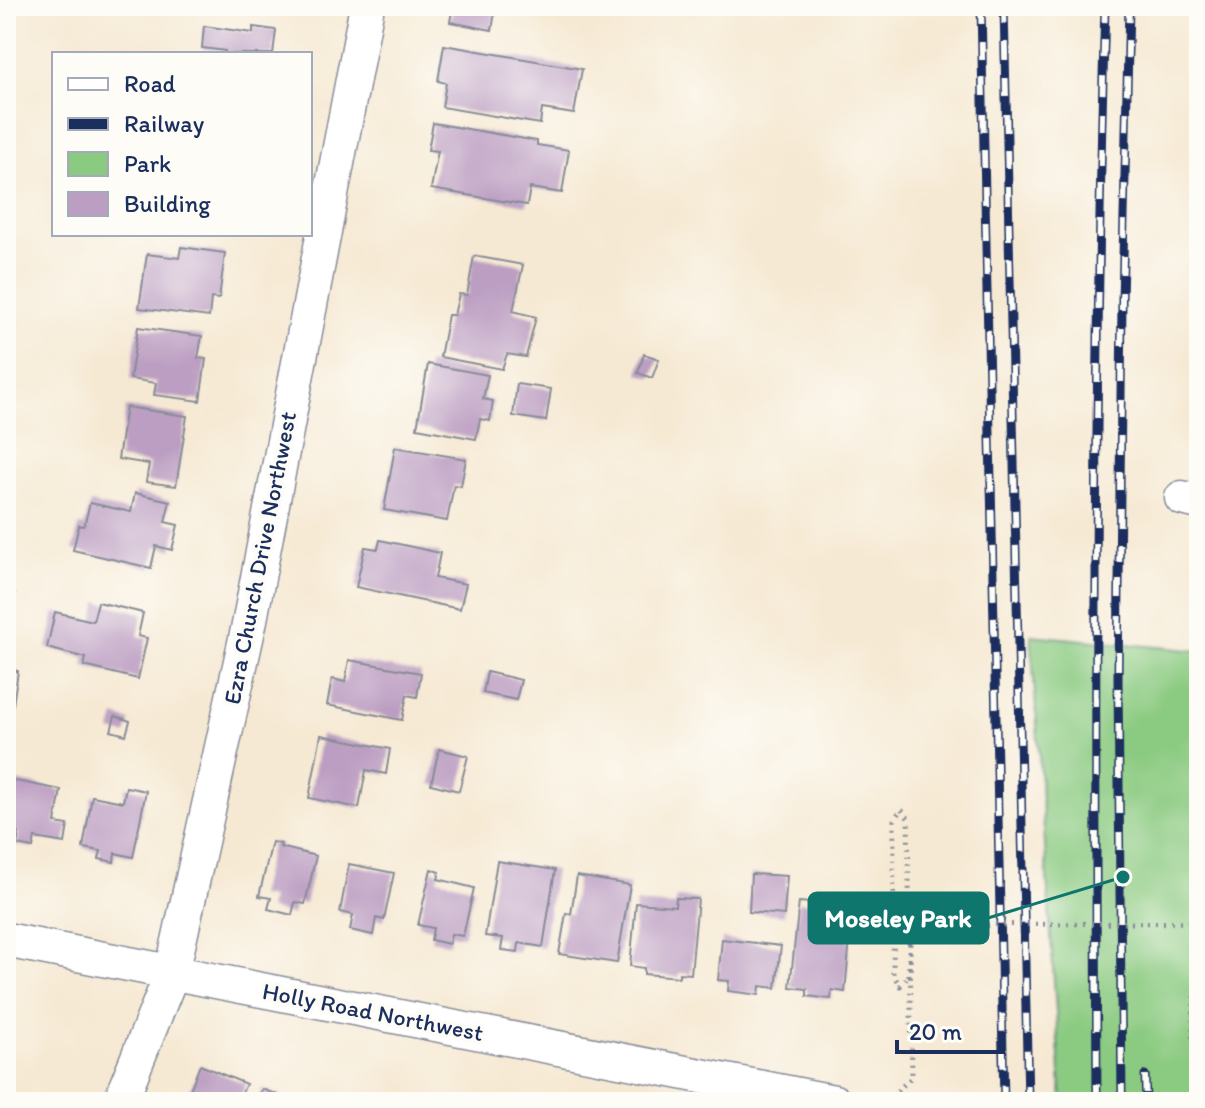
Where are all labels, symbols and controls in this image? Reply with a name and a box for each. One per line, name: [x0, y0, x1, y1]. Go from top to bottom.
legend: [52, 52, 312, 236]
text: Road: [124, 69, 176, 98]
text: Railway: [124, 109, 205, 138]
text: Park: [124, 149, 171, 178]
text: Building: [124, 189, 211, 218]
street label: Ezra Church Drive Northwest: [217, 409, 302, 707]
callout: Moseley Park: [809, 893, 988, 943]
text: Moseley Park: [825, 902, 972, 934]
street label: Holly Road Northwest: [260, 976, 486, 1047]
scale bar: [897, 1004, 1003, 1054]
text: 20 m: [909, 1017, 962, 1046]

